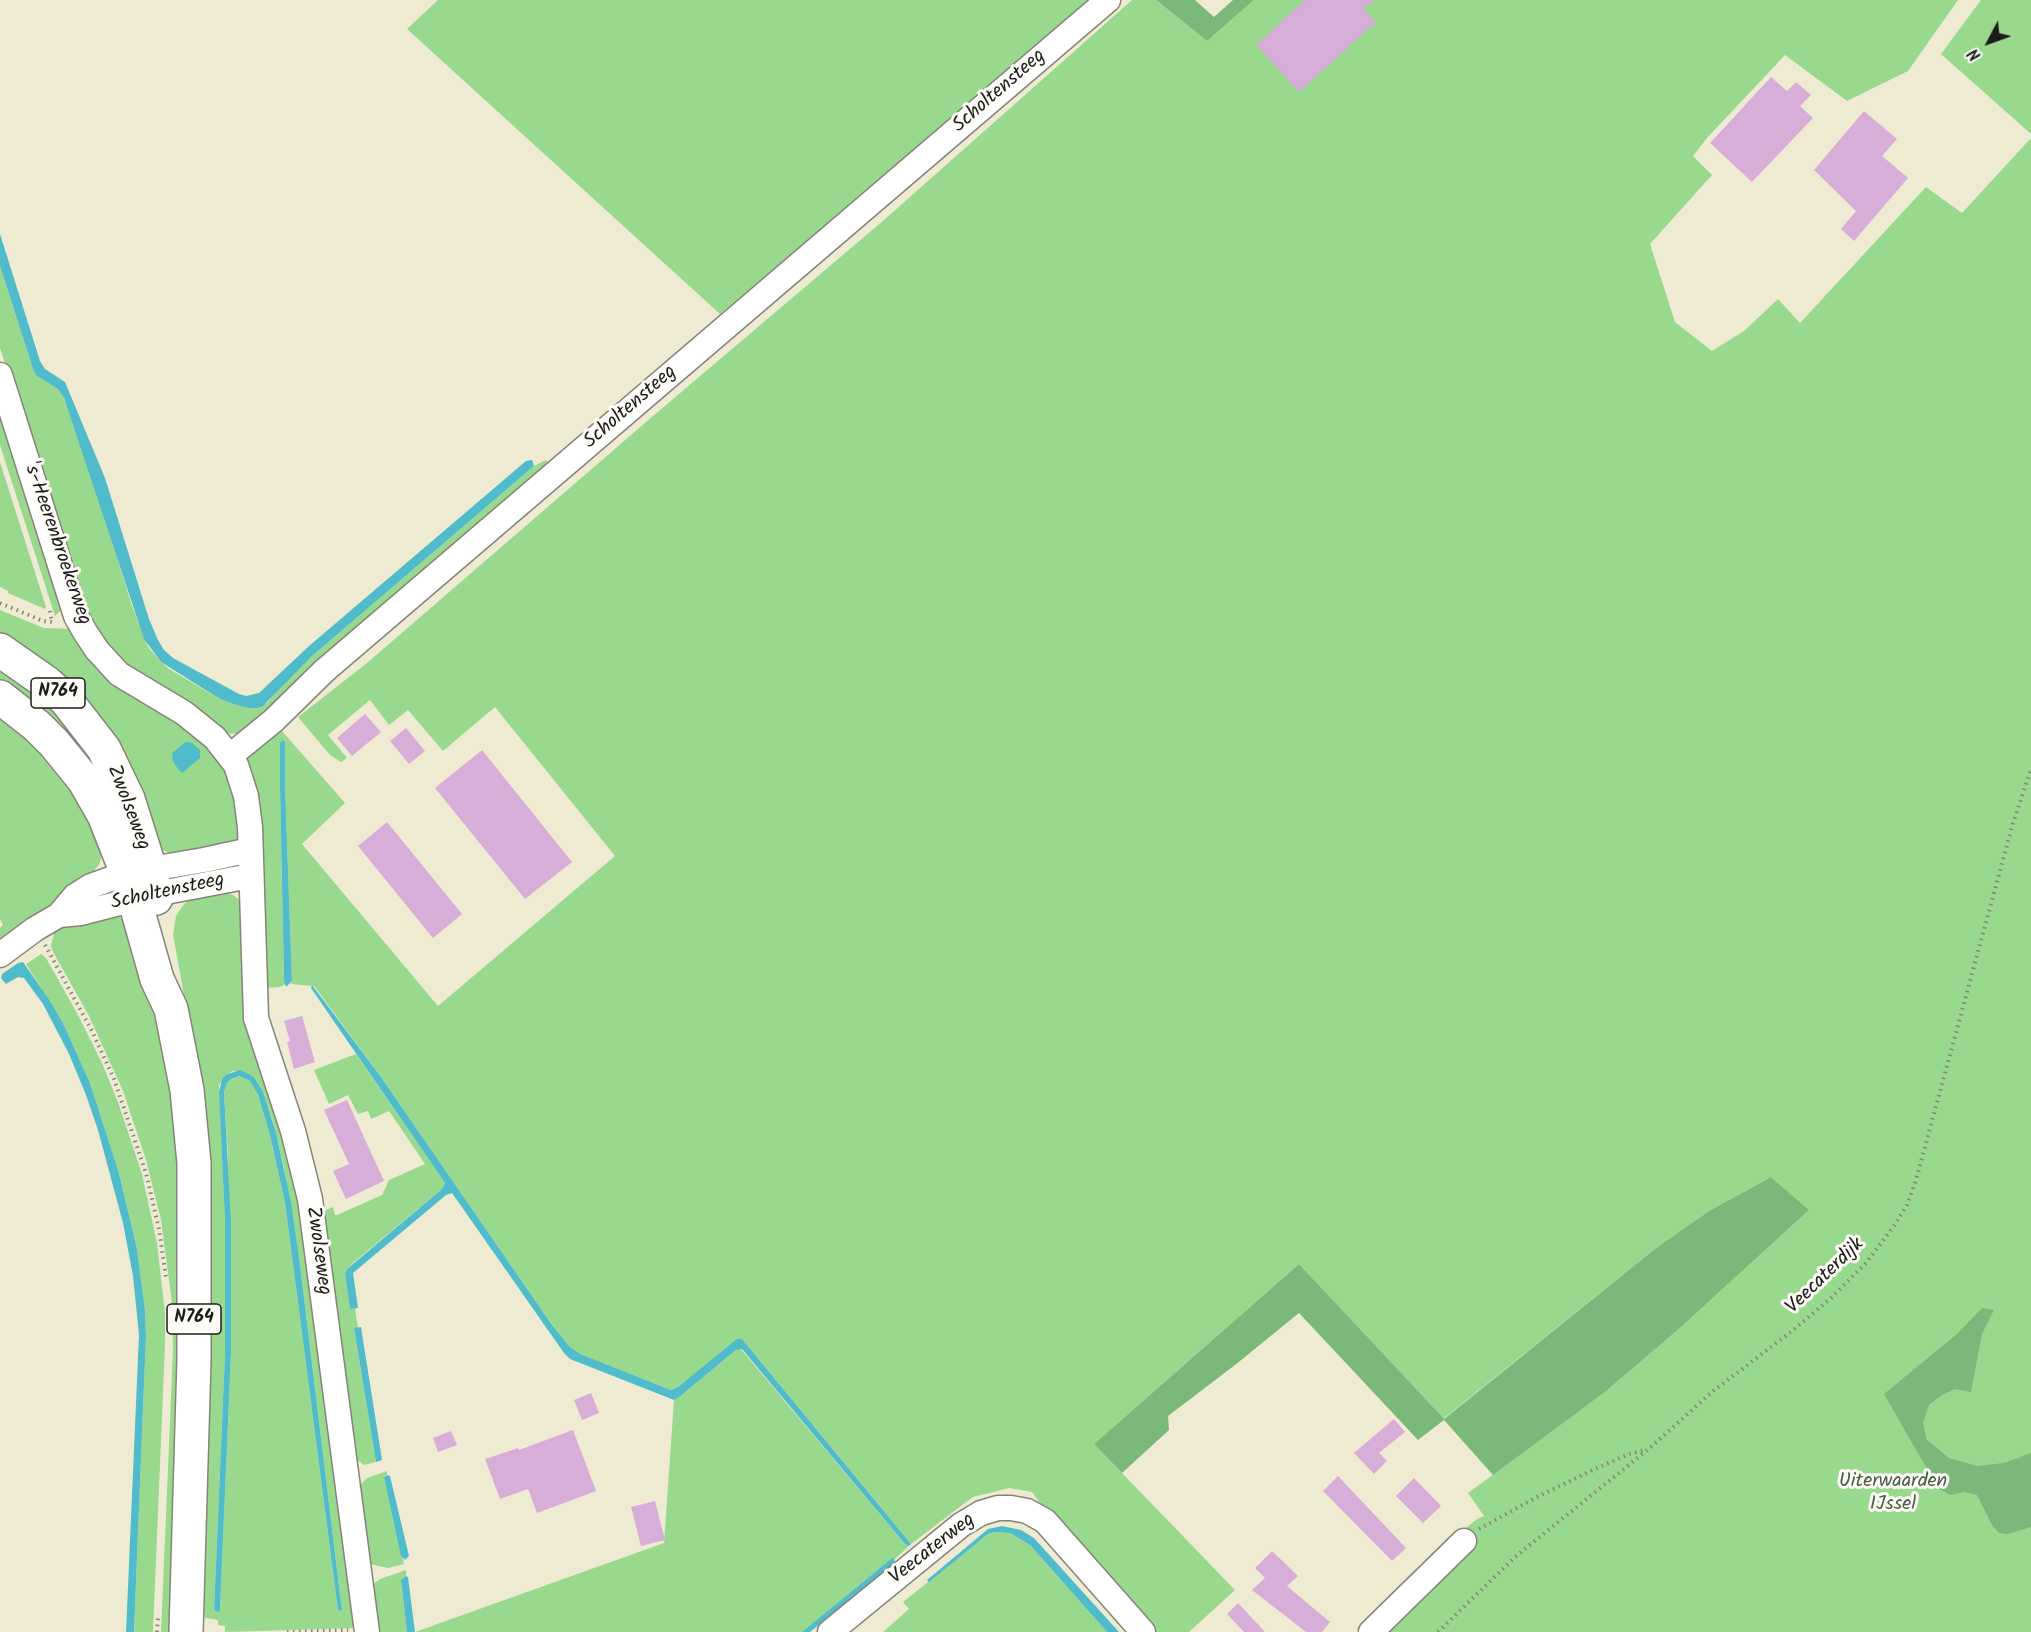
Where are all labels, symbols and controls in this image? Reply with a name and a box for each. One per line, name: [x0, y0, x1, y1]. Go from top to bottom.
north arrow: [1959, 12, 2019, 72]
text: N: [1962, 42, 1988, 66]
street label: Scholtensteeg: [949, 45, 1051, 139]
street label: Scholtensteeg: [580, 361, 682, 455]
street label: 's-Heerenbroekerweg: [17, 460, 95, 628]
road number: N764: [31, 678, 85, 708]
street label: Zwolseweg: [100, 762, 154, 854]
street label: Scholtensteeg: [109, 869, 227, 917]
street label: Zwolseweg: [299, 1205, 335, 1297]
street label: Veecaterdijk: [1782, 1234, 1870, 1320]
road number: N764: [167, 1304, 221, 1334]
park label: Uiterwaarden IJssel: [1839, 1471, 1947, 1518]
street label: Veecaterweg: [885, 1509, 981, 1591]

